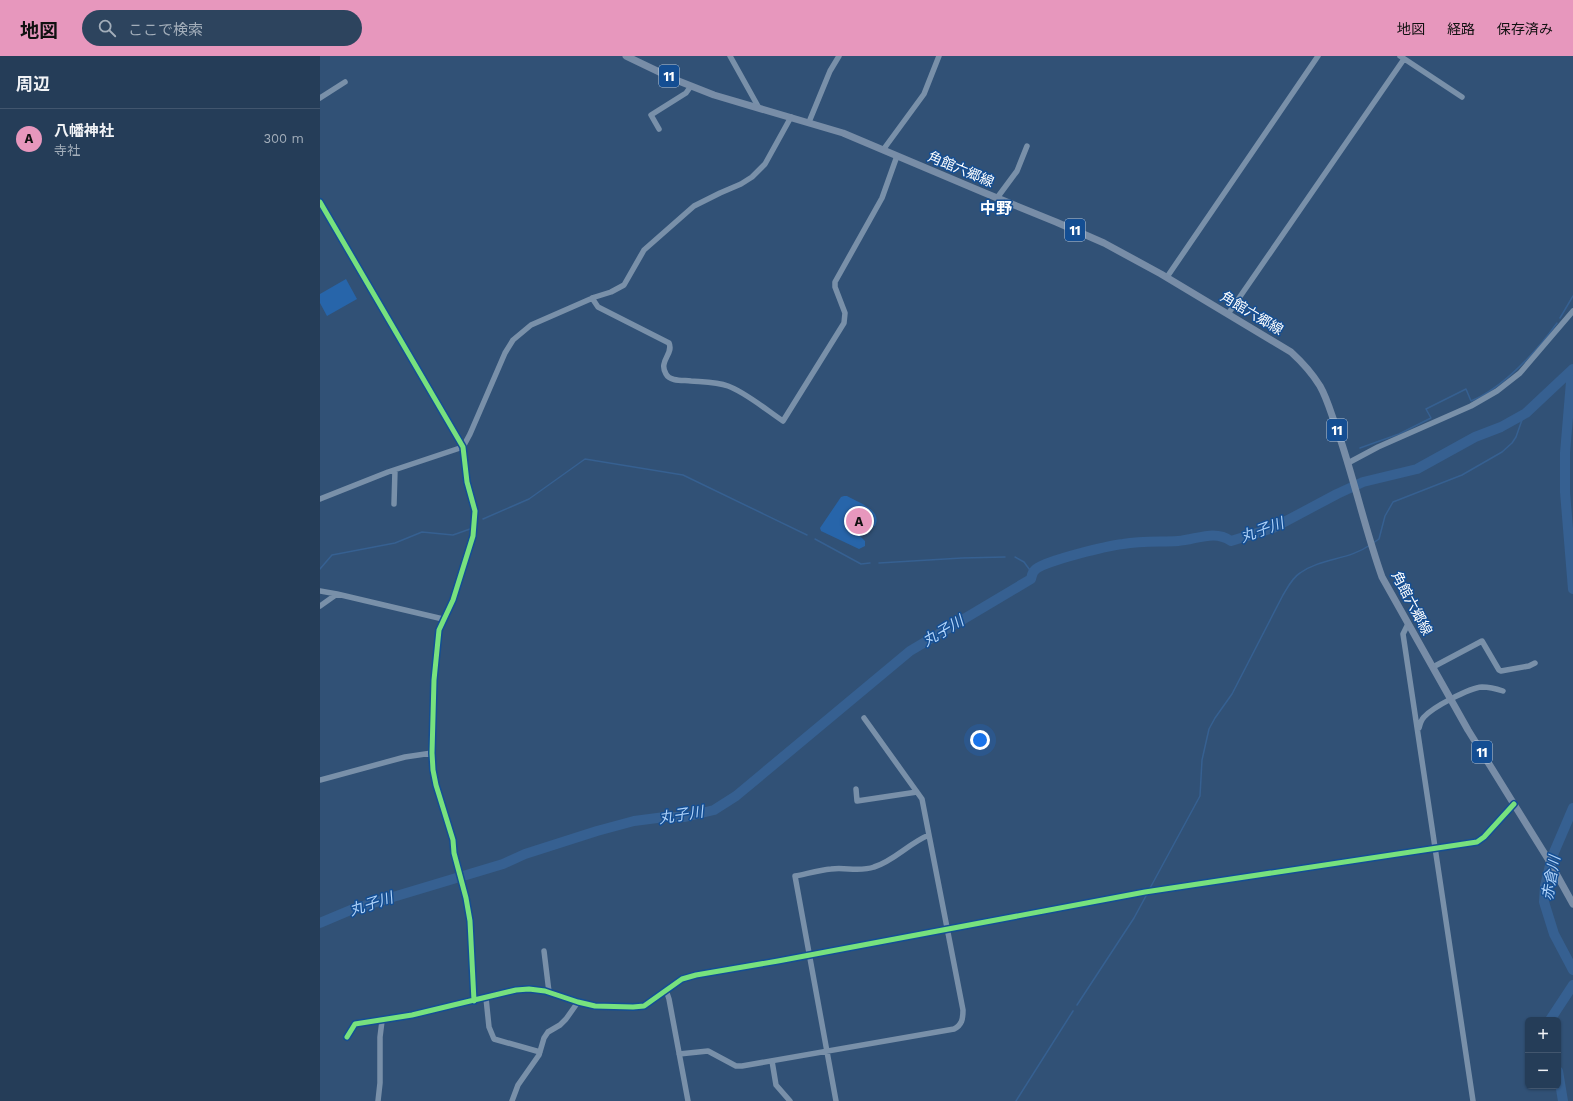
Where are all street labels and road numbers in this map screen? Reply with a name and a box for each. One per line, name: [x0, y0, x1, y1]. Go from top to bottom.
road number: 11: [659, 65, 679, 87]
street label: 角館六郷線: [926, 148, 996, 190]
road number: 11: [1065, 219, 1085, 241]
street label: 角館六郷線: [1218, 288, 1286, 338]
road number: 11: [1327, 419, 1347, 441]
street label: 角館六郷線: [1389, 568, 1435, 638]
road number: 11: [1472, 741, 1492, 763]

